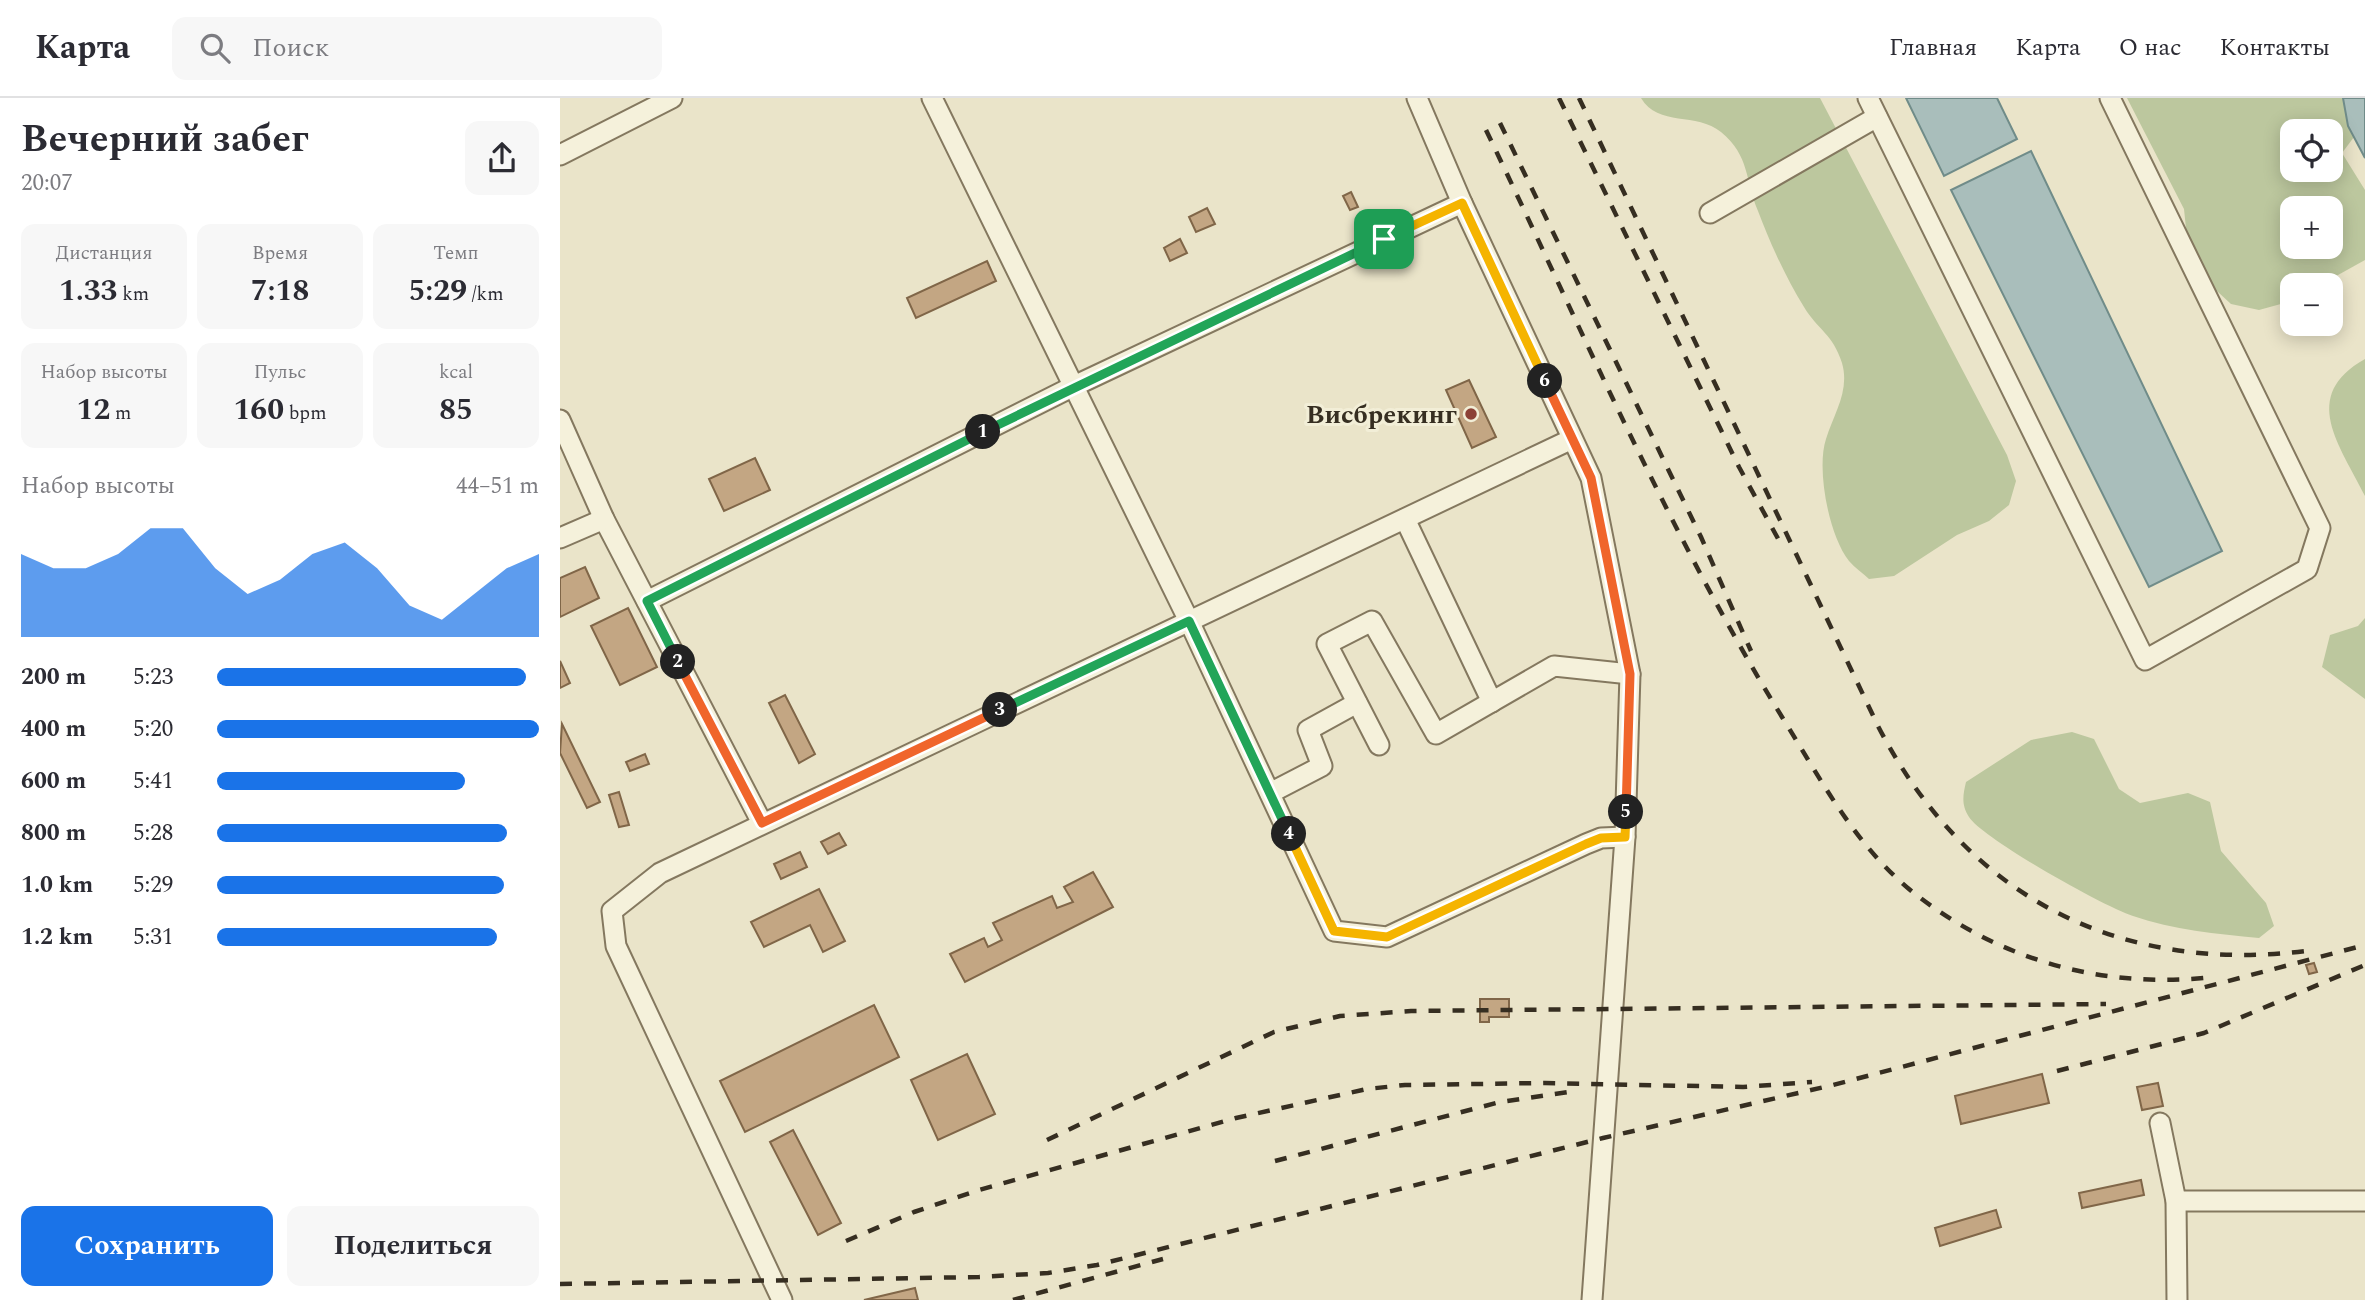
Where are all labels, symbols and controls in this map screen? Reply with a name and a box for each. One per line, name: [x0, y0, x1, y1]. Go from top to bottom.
search box: [172, 17, 662, 80]
text: Карта: [35, 23, 130, 73]
text: Поиск: [252, 28, 329, 68]
icon: search: [196, 29, 234, 67]
text: Главная: [1889, 30, 1977, 66]
text: Карта: [2015, 30, 2081, 66]
text: О нас: [2119, 30, 2182, 66]
text: Контакты: [2220, 30, 2330, 66]
text: Вечерний забег: [21, 111, 309, 169]
map controls: [2280, 119, 2343, 336]
button: locate: [2280, 119, 2343, 182]
button: share: [465, 121, 539, 195]
text: 20:07: [21, 166, 73, 201]
button: +: [2280, 196, 2343, 259]
pin: [1354, 209, 1414, 269]
icon: arrive: [1365, 220, 1403, 258]
text: Дистанция: [56, 239, 152, 268]
text: Время: [252, 239, 308, 268]
text: Темп: [433, 239, 479, 268]
text: 1.33: [59, 268, 117, 314]
text: 7:18: [251, 268, 309, 314]
text: 5:29: [409, 268, 467, 314]
button: −: [2280, 273, 2343, 336]
text: km: [117, 280, 149, 309]
text: /km: [467, 280, 503, 309]
text: Набор высоты: [40, 358, 168, 387]
text: Пульс: [254, 358, 306, 387]
text: kcal: [439, 358, 473, 387]
pin: 6: [1528, 364, 1562, 398]
text: 6: [1539, 366, 1550, 395]
text: 12: [77, 387, 110, 433]
text: 160: [233, 387, 284, 433]
text: 85: [439, 387, 473, 433]
place label: Висбрекинг: [1306, 395, 1457, 435]
text: m: [110, 399, 131, 428]
text: bpm: [284, 399, 327, 428]
marker: Висбрекинг: [1463, 406, 1479, 422]
pin: 1: [966, 414, 1000, 450]
text: 1: [977, 417, 988, 446]
text: Набор высоты: [21, 469, 175, 504]
text: 44–51 m: [456, 469, 539, 504]
pin: 2: [660, 644, 696, 680]
text: 2: [672, 647, 683, 676]
text: 200 m: [21, 660, 86, 695]
text: 5:23: [133, 660, 173, 695]
pin: 3: [982, 692, 1018, 728]
text: 3: [994, 695, 1005, 724]
text: 400 m: [21, 712, 86, 747]
text: 5:20: [133, 712, 173, 747]
text: 600 m: [21, 764, 86, 799]
text: 5:41: [133, 764, 173, 799]
pin: 5: [1608, 794, 1644, 830]
text: 5: [1620, 797, 1631, 826]
text: 800 m: [21, 816, 86, 851]
text: 5:28: [133, 816, 173, 851]
pin: 4: [1272, 816, 1306, 852]
text: 4: [1283, 819, 1294, 848]
text: 1.0 km: [21, 868, 93, 903]
text: 5:29: [133, 868, 173, 903]
text: 1.2 km: [21, 920, 93, 955]
text: 5:31: [133, 920, 173, 955]
button: Сохранить: [21, 1206, 273, 1286]
button: Поделиться: [287, 1206, 539, 1286]

